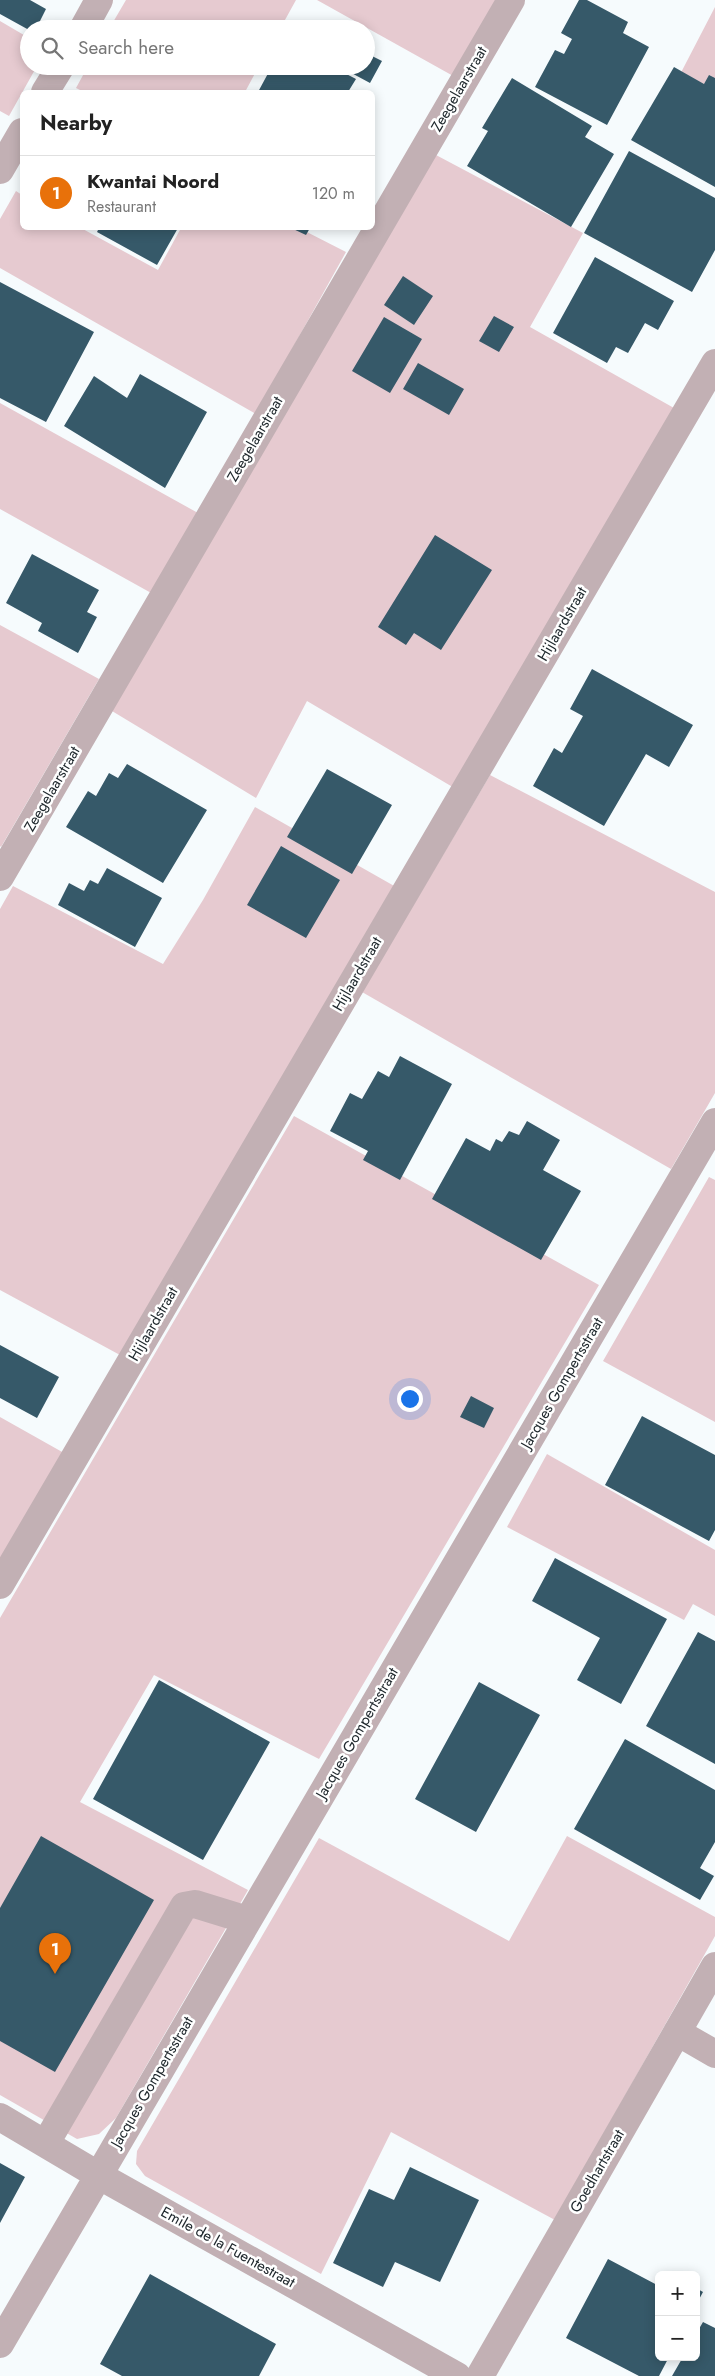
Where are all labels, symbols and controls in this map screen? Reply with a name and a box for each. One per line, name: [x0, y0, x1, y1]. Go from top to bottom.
search box: [20, 20, 375, 75]
icon: search: [38, 34, 66, 62]
text: Search here: [78, 34, 174, 61]
street label: Zeegelaarstraat: [426, 42, 493, 136]
text: Nearby: [40, 108, 112, 138]
text: Kwantai Noord: [87, 168, 219, 195]
text: 1: [52, 182, 60, 205]
text: 120 m: [312, 182, 355, 205]
text: Restaurant: [87, 195, 156, 218]
street label: Zeegelaarstraat: [222, 392, 289, 486]
street label: Hijlaardstraat: [532, 582, 592, 665]
street label: Zeegelaarstraat: [19, 742, 86, 836]
street label: Hijlaardstraat: [327, 932, 387, 1015]
street label: Hijlaardstraat: [123, 1282, 183, 1365]
street label: Jacques Gompertsstraat: [514, 1313, 609, 1454]
your location: [397, 1386, 423, 1412]
street label: Jacques Gompertsstraat: [309, 1663, 404, 1804]
pin: 1: [39, 1933, 71, 1974]
street label: Jacques Gompertsstraat: [104, 2012, 199, 2153]
street label: Goedhartstraat: [564, 2125, 630, 2217]
street label: Emile de la Fuentestraat: [157, 2201, 299, 2293]
map controls: [655, 2271, 700, 2361]
button: +: [655, 2271, 700, 2316]
button: −: [655, 2316, 700, 2361]

